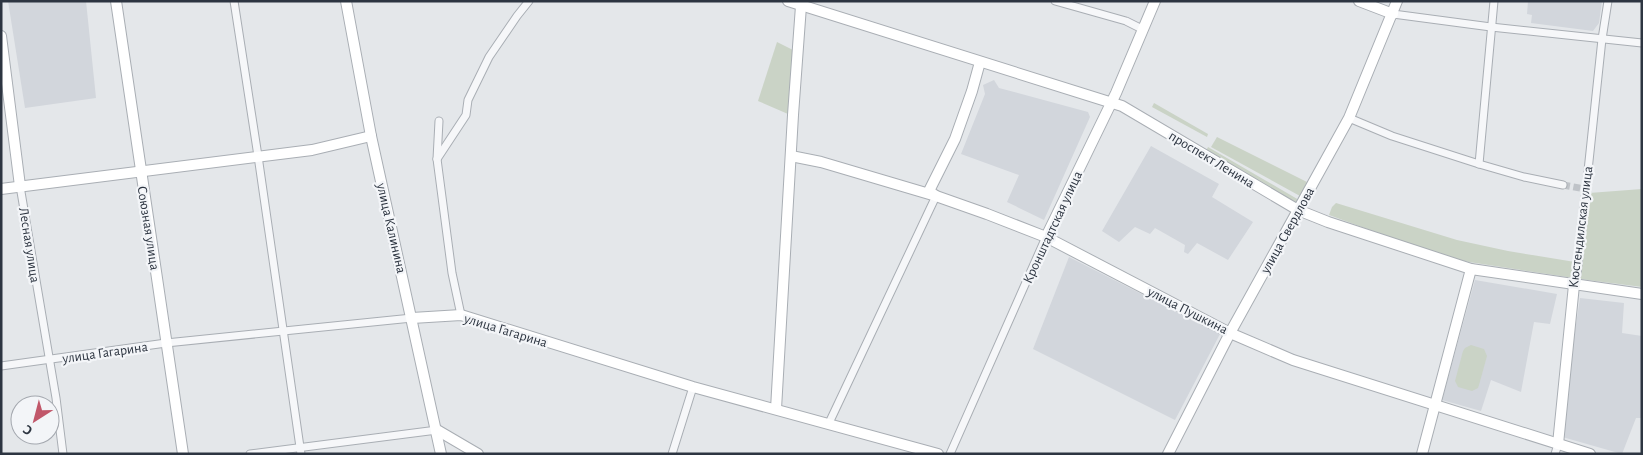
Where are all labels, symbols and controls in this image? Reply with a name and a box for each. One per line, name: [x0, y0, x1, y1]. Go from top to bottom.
street label: проспект Ленина: [1166, 129, 1257, 191]
street label: Кюстендилская улица: [1567, 165, 1596, 289]
street label: Кронштадтская улица: [1021, 169, 1085, 286]
street label: улица Калинина: [374, 181, 408, 275]
street label: улица Свердлова: [1258, 184, 1318, 277]
street label: Союзная улица: [134, 185, 162, 272]
street label: Лесная улица: [16, 207, 42, 284]
street label: улица Пушкина: [1144, 284, 1230, 337]
street label: улица Гагарина: [462, 311, 549, 350]
street label: улица Гагарина: [61, 340, 149, 366]
north arrow: [10, 395, 60, 445]
text: С: [20, 422, 35, 438]

